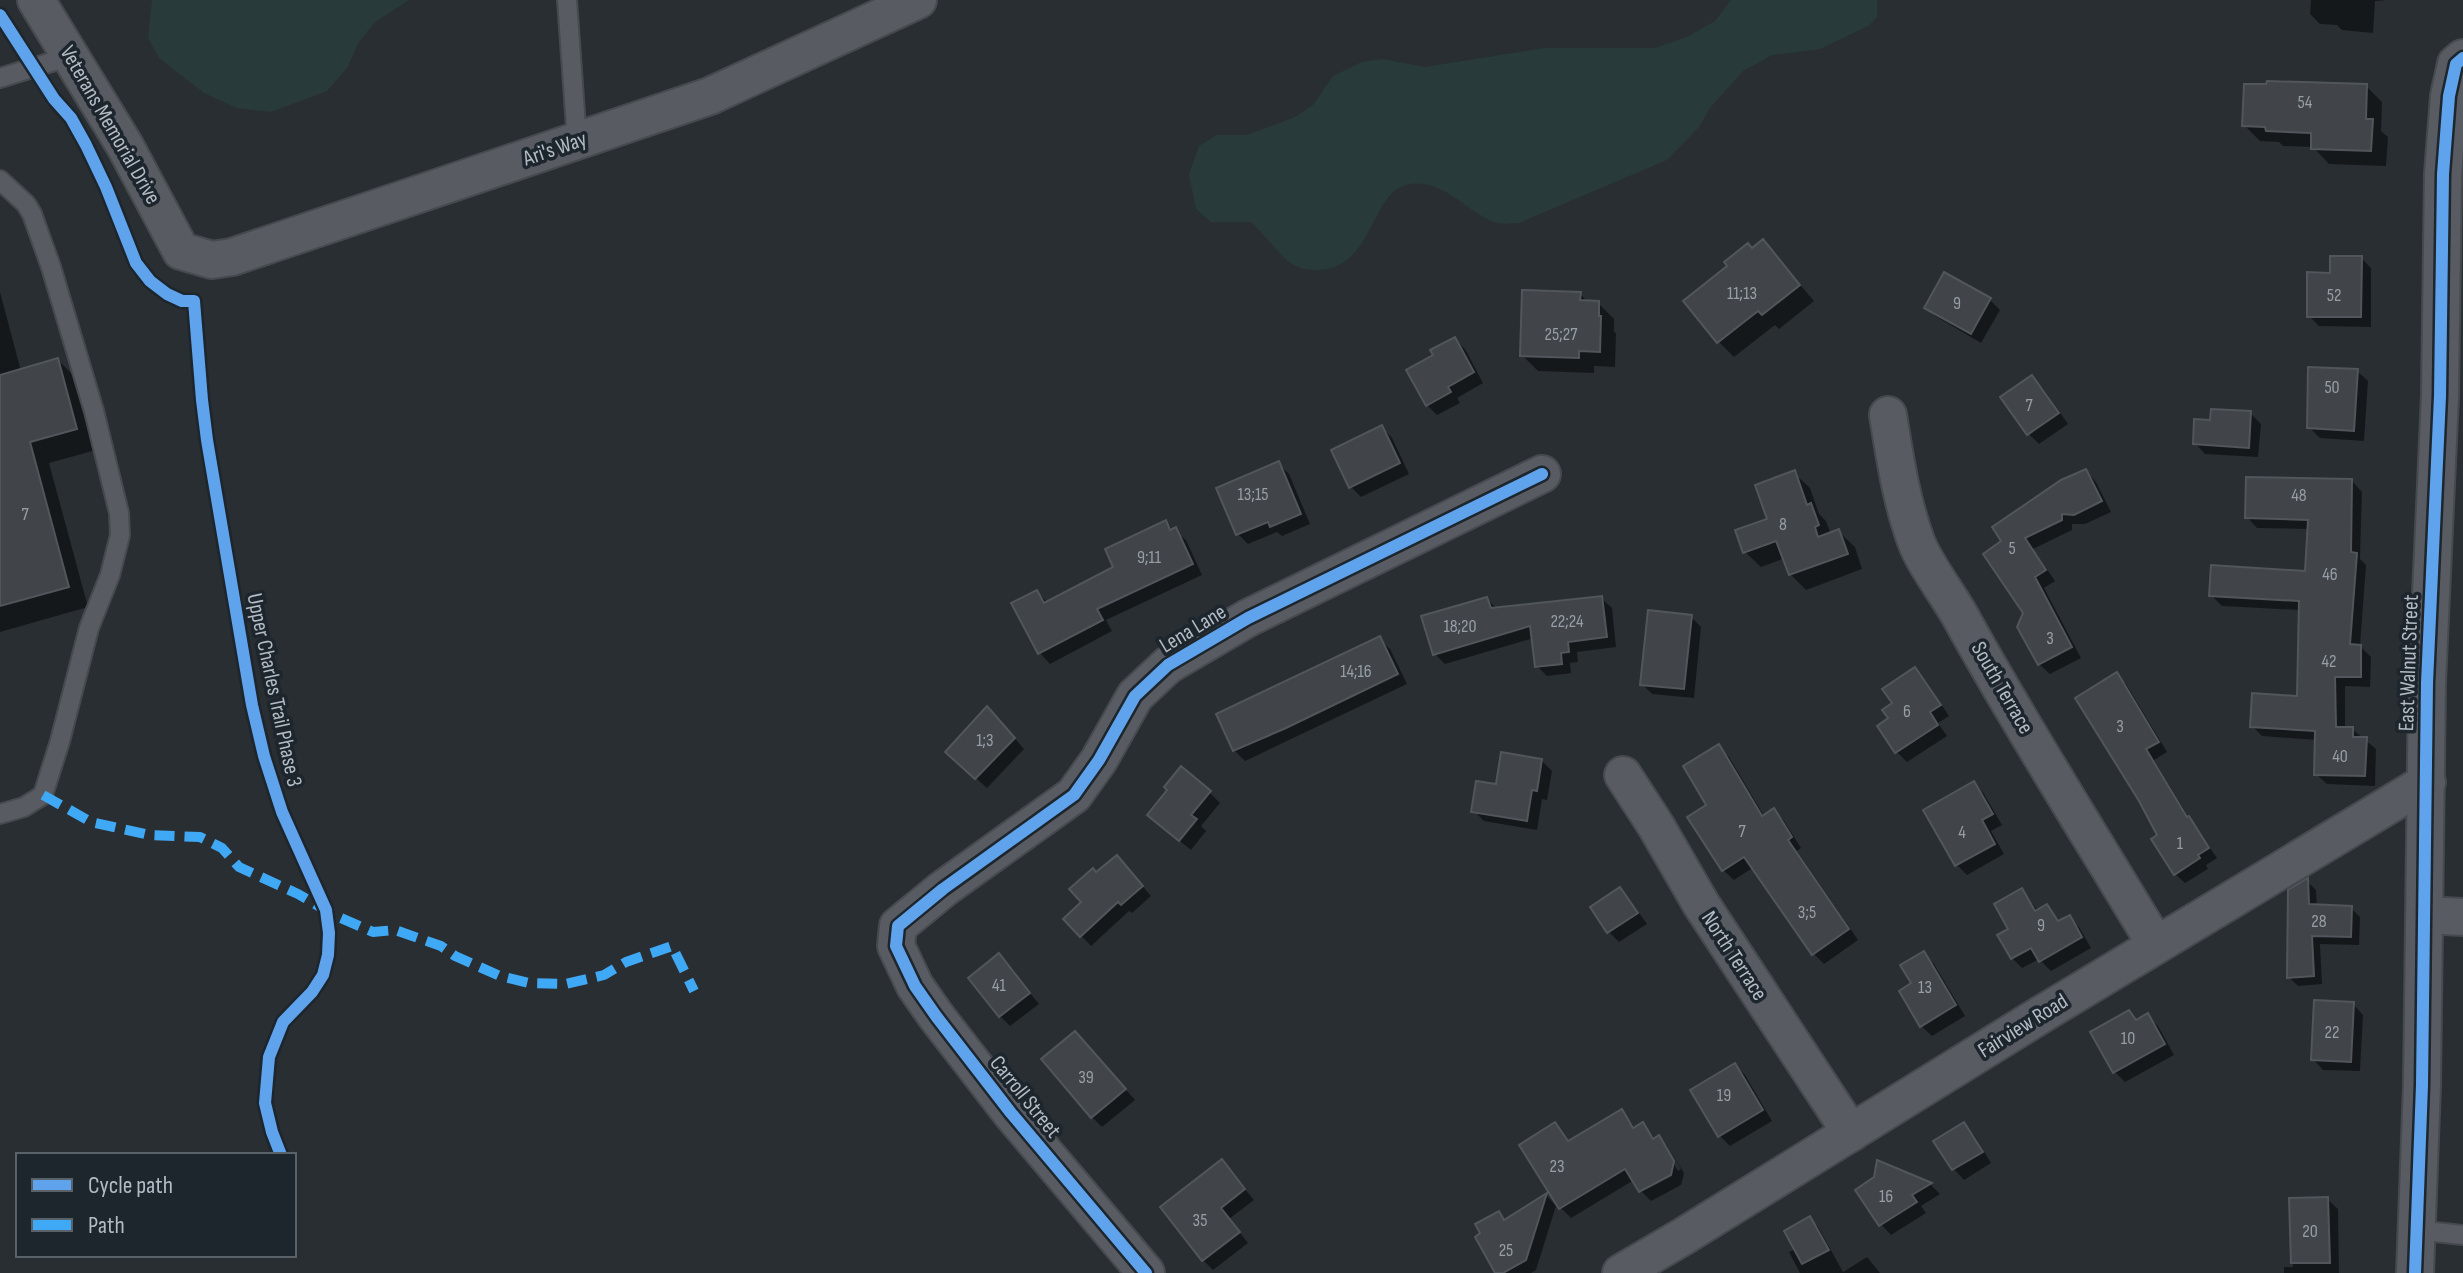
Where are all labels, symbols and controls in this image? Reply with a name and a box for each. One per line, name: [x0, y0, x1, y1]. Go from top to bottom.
street label: Veterans Memorial Drive: [54, 41, 166, 209]
house number: 54: [2298, 92, 2313, 113]
street label: Ari's Way: [519, 125, 591, 173]
house number: 11;13: [1727, 283, 1757, 304]
house number: 52: [2327, 285, 2341, 306]
house number: 9: [1953, 293, 1961, 314]
house number: 25;27: [1545, 324, 1578, 345]
house number: 50: [2324, 377, 2340, 398]
house number: 7: [2025, 395, 2033, 416]
house number: 13;15: [1238, 484, 1268, 505]
house number: 48: [2291, 485, 2307, 506]
house number: 7: [21, 504, 29, 525]
house number: 8: [1779, 514, 1787, 535]
house number: 5: [2008, 538, 2016, 559]
house number: 9;11: [1137, 547, 1162, 568]
house number: 46: [2322, 564, 2338, 585]
street label: Upper Charles Trail Phase 3: [240, 591, 308, 789]
street label: East Walnut Street: [2393, 594, 2425, 732]
street label: Lena Lane: [1155, 599, 1231, 659]
house number: 22;24: [1550, 611, 1584, 632]
house number: 18;20: [1443, 616, 1477, 637]
house number: 3: [2046, 628, 2054, 649]
street label: South Terrace: [1965, 637, 2039, 739]
house number: 42: [2321, 651, 2337, 672]
house number: 14;16: [1340, 661, 1372, 682]
house number: 6: [1903, 701, 1911, 722]
house number: 3: [2116, 716, 2124, 737]
house number: 1;3: [976, 730, 994, 751]
house number: 40: [2332, 746, 2348, 767]
house number: 7: [1738, 821, 1746, 842]
house number: 4: [1958, 822, 1966, 843]
house number: 1: [2177, 833, 2184, 854]
house number: 3;5: [1798, 902, 1816, 923]
street label: North Terrace: [1695, 906, 1773, 1006]
house number: 28: [2311, 911, 2327, 932]
house number: 9: [2037, 915, 2045, 936]
house number: 41: [992, 975, 1007, 996]
house number: 13: [1918, 977, 1932, 998]
street label: Fairview Road: [1973, 988, 2073, 1064]
house number: 22: [2325, 1022, 2339, 1043]
house number: 10: [2121, 1028, 2135, 1049]
street label: Carroll Street: [984, 1050, 1067, 1144]
house number: 39: [1078, 1067, 1094, 1088]
house number: 19: [1717, 1085, 1731, 1106]
legend: [16, 1153, 296, 1257]
house number: 23: [1550, 1156, 1565, 1177]
text: Cycle path: [88, 1171, 173, 1200]
house number: 16: [1879, 1186, 1893, 1207]
house number: 35: [1193, 1210, 1207, 1231]
text: Path: [88, 1211, 125, 1240]
house number: 20: [2302, 1221, 2318, 1242]
house number: 25: [1499, 1240, 1513, 1261]

